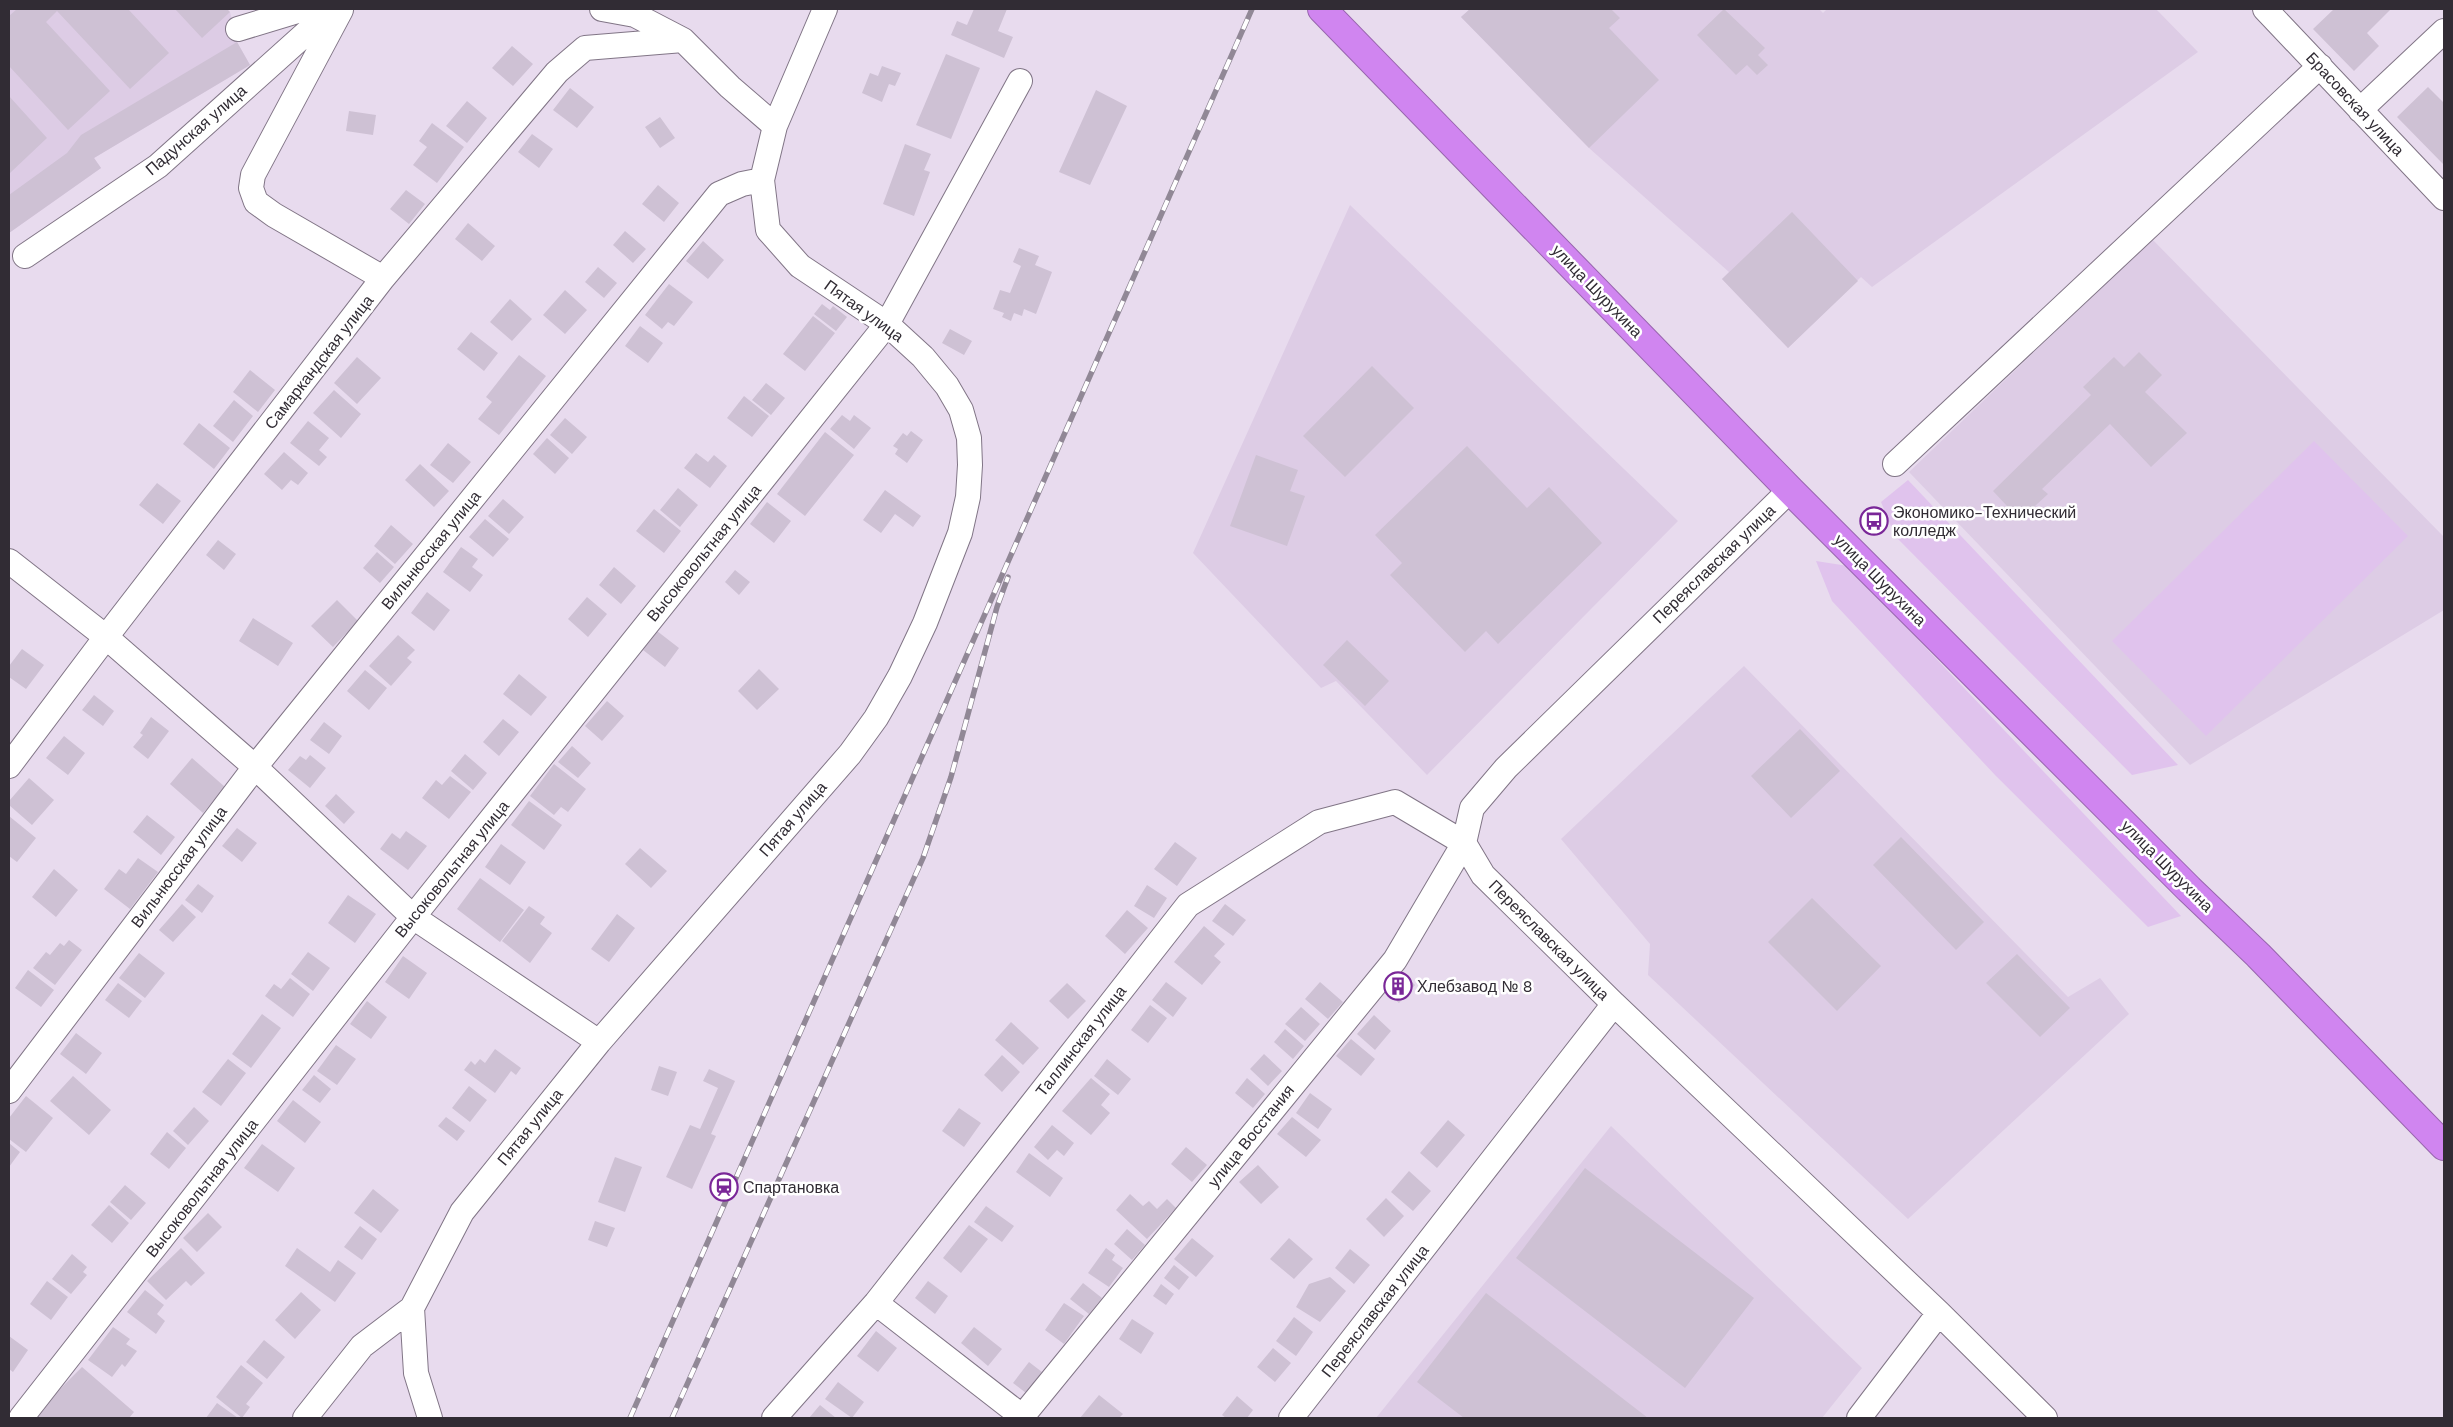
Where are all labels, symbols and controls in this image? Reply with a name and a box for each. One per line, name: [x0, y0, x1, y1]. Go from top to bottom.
street label: Брасовская улица: [2301, 48, 2409, 161]
street label: Падунская улица: [141, 80, 251, 180]
street label: улица Шурухина: [1547, 240, 1647, 342]
street label: Пятая улица: [820, 275, 908, 347]
street label: Самаркандская улица: [260, 290, 378, 433]
street label: Высоковольтная улица: [642, 480, 766, 626]
street label: Вильнюсская улица: [376, 486, 486, 614]
street label: Переяславская улица: [1648, 500, 1780, 628]
place label: Экономико-Технический колледж: [1893, 502, 2076, 541]
bus stop icon: Экономико-Технический колледж: [1859, 506, 1889, 536]
street label: улица Шурухина: [1829, 529, 1931, 631]
street label: Пятая улица: [755, 777, 832, 861]
street label: Высоковольтная улица: [390, 796, 514, 942]
street label: Вильнюсская улица: [126, 802, 232, 932]
street label: улица Шурухина: [2116, 815, 2218, 917]
street label: Переяславская улица: [1484, 875, 1614, 1005]
building icon: Хлебзавод № 8: [1383, 971, 1413, 1001]
place label: Хлебзавод № 8: [1417, 976, 1532, 997]
street label: Таллинская улица: [1031, 981, 1131, 1101]
street label: улица Восстания: [1203, 1080, 1299, 1192]
street label: Пятая улица: [493, 1084, 568, 1170]
street label: Высоковольтная улица: [141, 1114, 263, 1262]
station icon: Спартановка: [709, 1172, 739, 1202]
place label: Спартановка: [743, 1177, 839, 1198]
street label: Переяславская улица: [1317, 1240, 1433, 1382]

